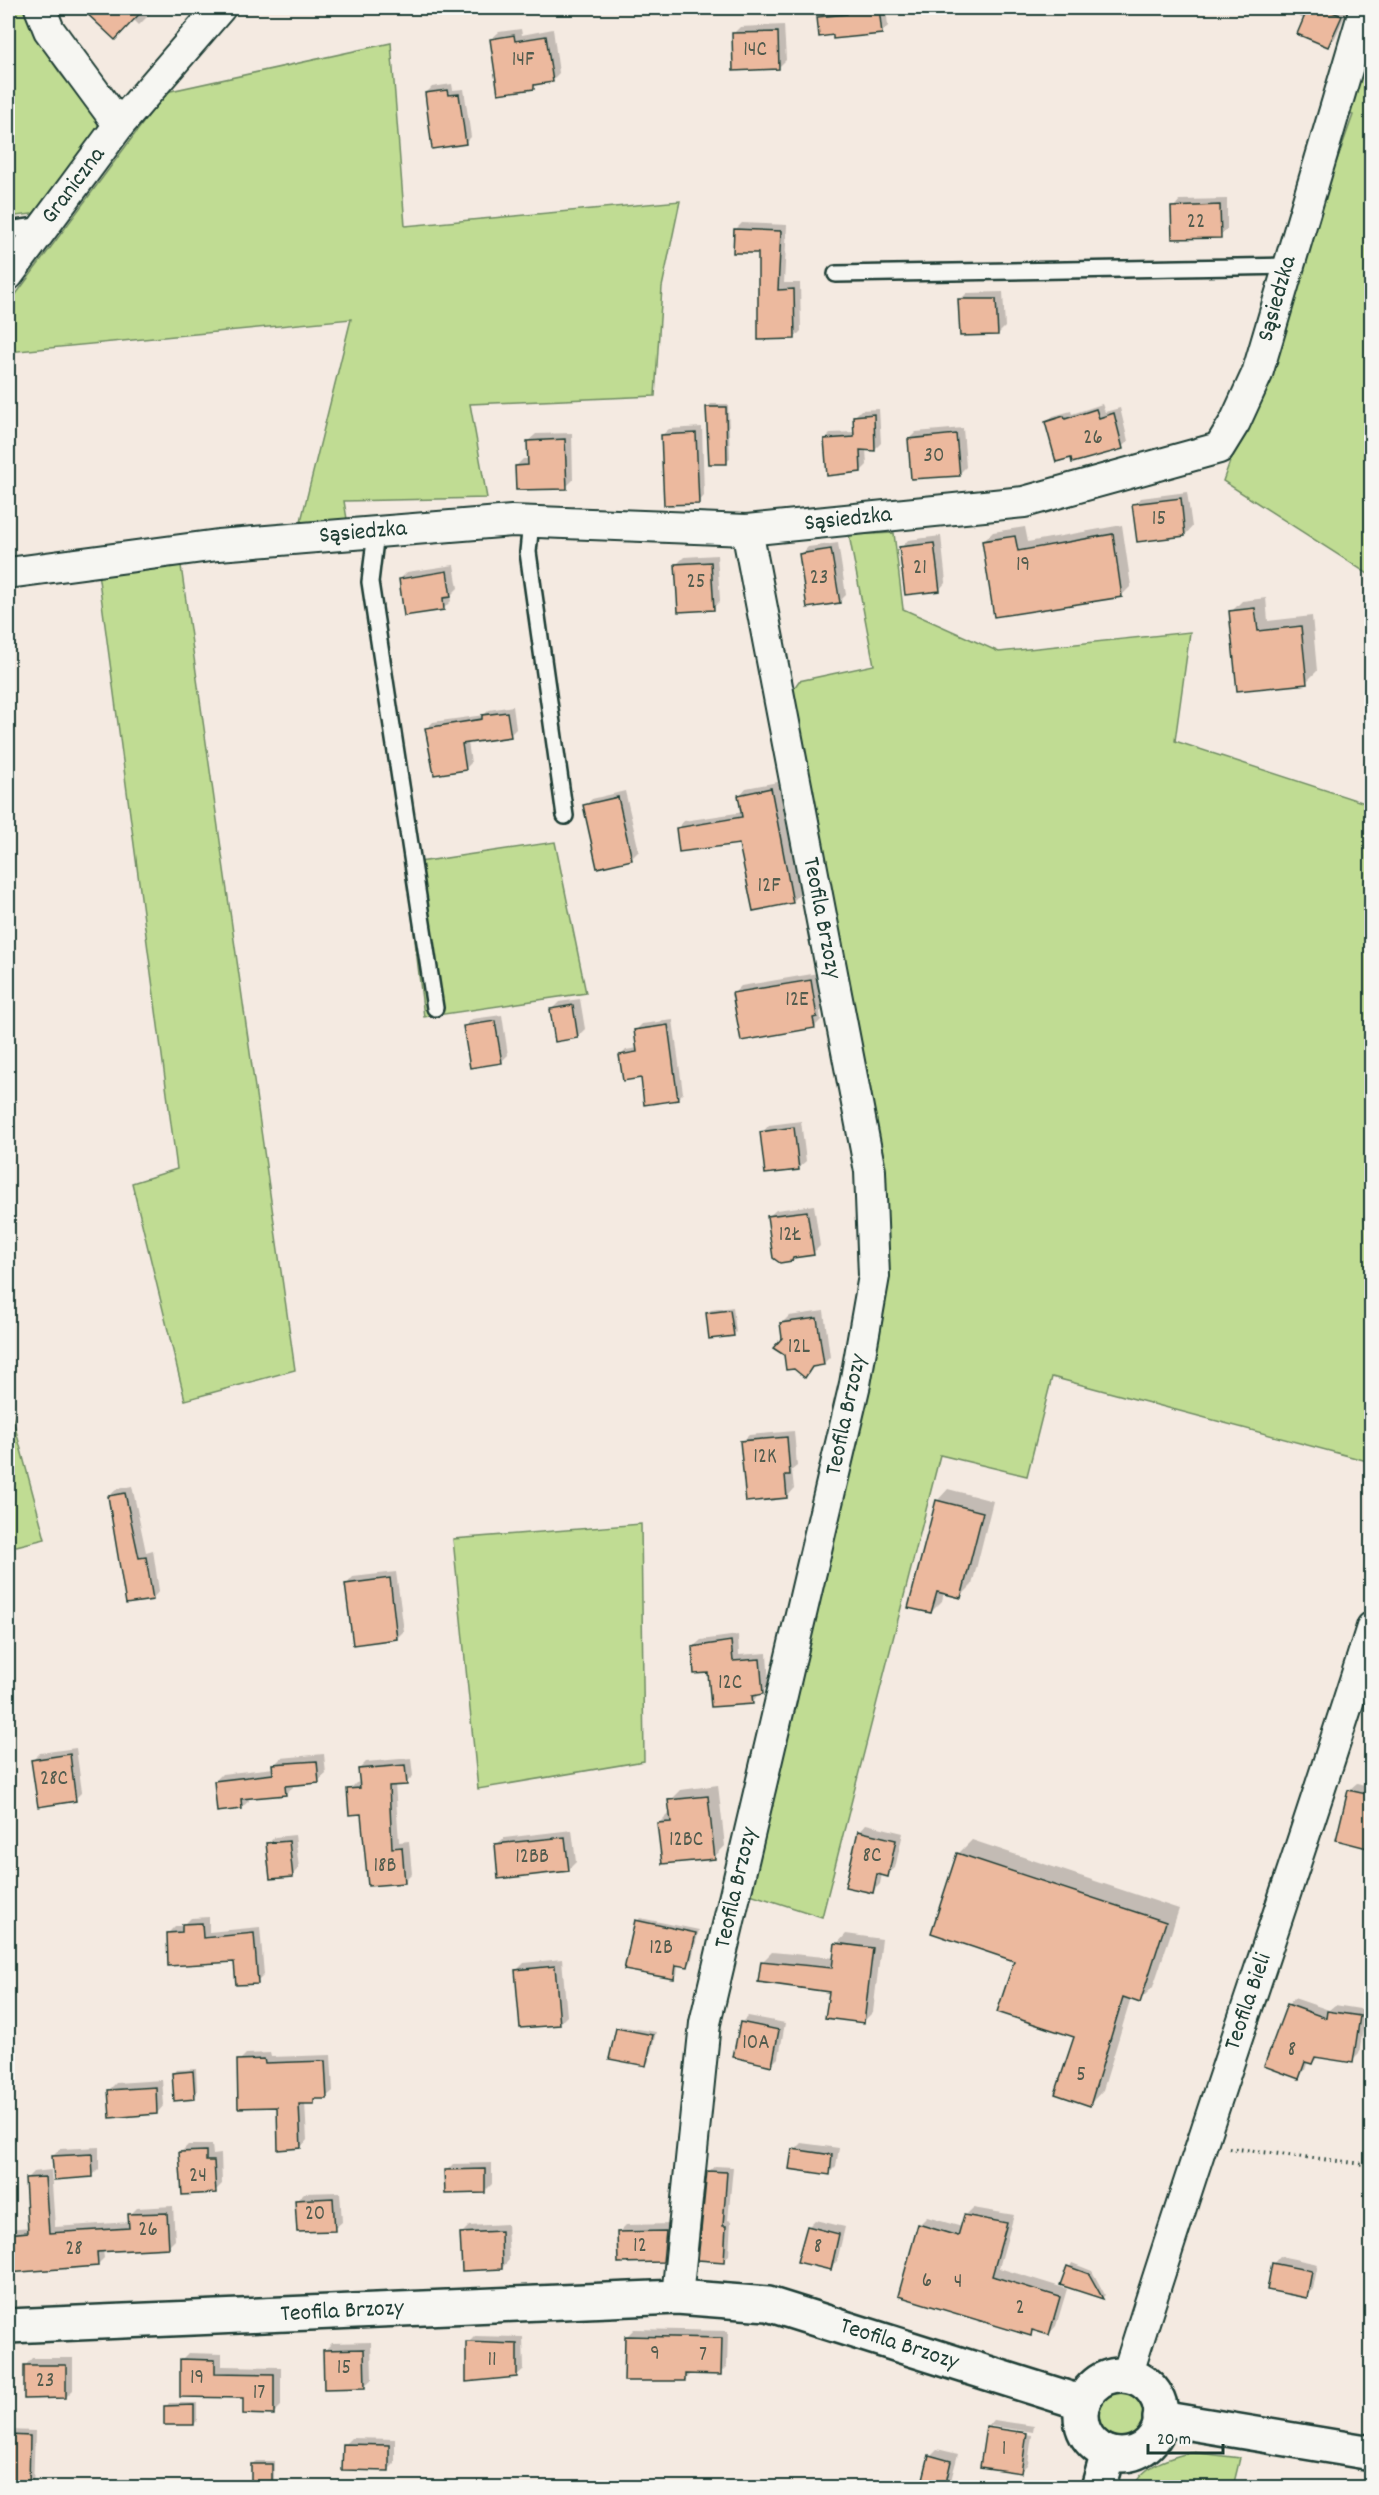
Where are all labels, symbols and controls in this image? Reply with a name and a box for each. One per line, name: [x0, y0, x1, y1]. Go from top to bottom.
house number: 14C: [743, 36, 767, 66]
house number: 14F: [512, 46, 535, 76]
street label: Graniczna: [34, 140, 115, 232]
house number: 22: [1187, 208, 1205, 238]
street label: Sąsiedzka: [1250, 251, 1307, 346]
house number: 26: [1083, 424, 1103, 454]
house number: 30: [924, 442, 944, 472]
street label: Sąsiedzka: [803, 498, 894, 541]
house number: 15: [1152, 505, 1166, 535]
street label: Sąsiedzka: [318, 512, 409, 554]
house number: 19: [1016, 551, 1030, 581]
house number: 21: [913, 554, 927, 584]
house number: 23: [810, 564, 828, 594]
house number: 25: [687, 568, 705, 598]
street label: Teofila Brzozy: [793, 854, 850, 983]
house number: 12F: [757, 872, 781, 902]
house number: 12E: [785, 986, 809, 1016]
house number: 12Ł: [779, 1221, 801, 1251]
house number: 12L: [788, 1333, 811, 1363]
street label: Teofila Brzozy: [818, 1350, 877, 1479]
house number: 12K: [753, 1443, 777, 1473]
house number: 12C: [718, 1669, 742, 1699]
house number: 28C: [40, 1765, 68, 1795]
street label: Teofila Brzozy: [707, 1823, 768, 1952]
house number: 12BC: [669, 1826, 703, 1856]
house number: 8C: [863, 1842, 881, 1872]
house number: 12BB: [515, 1843, 549, 1873]
house number: 18B: [374, 1852, 397, 1882]
house number: 12B: [649, 1934, 673, 1964]
street label: Teofila Bieli: [1217, 1949, 1281, 2055]
house number: 10A: [742, 2029, 770, 2059]
house number: 8: [1288, 2036, 1296, 2066]
house number: 5: [1076, 2061, 1086, 2091]
house number: 24: [189, 2162, 207, 2192]
house number: 20: [305, 2200, 325, 2230]
house number: 26: [138, 2216, 158, 2246]
house number: 12: [633, 2232, 647, 2262]
house number: 8: [814, 2233, 822, 2263]
house number: 28: [65, 2235, 83, 2265]
house number: 6: [922, 2267, 932, 2297]
house number: 4: [954, 2268, 962, 2298]
street label: Teofila Brzozy: [280, 2292, 406, 2332]
house number: 2: [1015, 2294, 1025, 2324]
street label: Teofila Brzozy: [835, 2310, 964, 2381]
house number: 9: [650, 2340, 660, 2370]
house number: 7: [699, 2341, 707, 2371]
house number: 11: [487, 2346, 497, 2376]
house number: 15: [337, 2354, 351, 2384]
house number: 19: [190, 2364, 204, 2394]
house number: 23: [36, 2367, 54, 2397]
house number: 17: [253, 2379, 265, 2409]
scale bar: [1148, 2417, 1223, 2455]
text: 20 m: [1157, 2428, 1191, 2453]
house number: 1: [1002, 2435, 1006, 2465]

